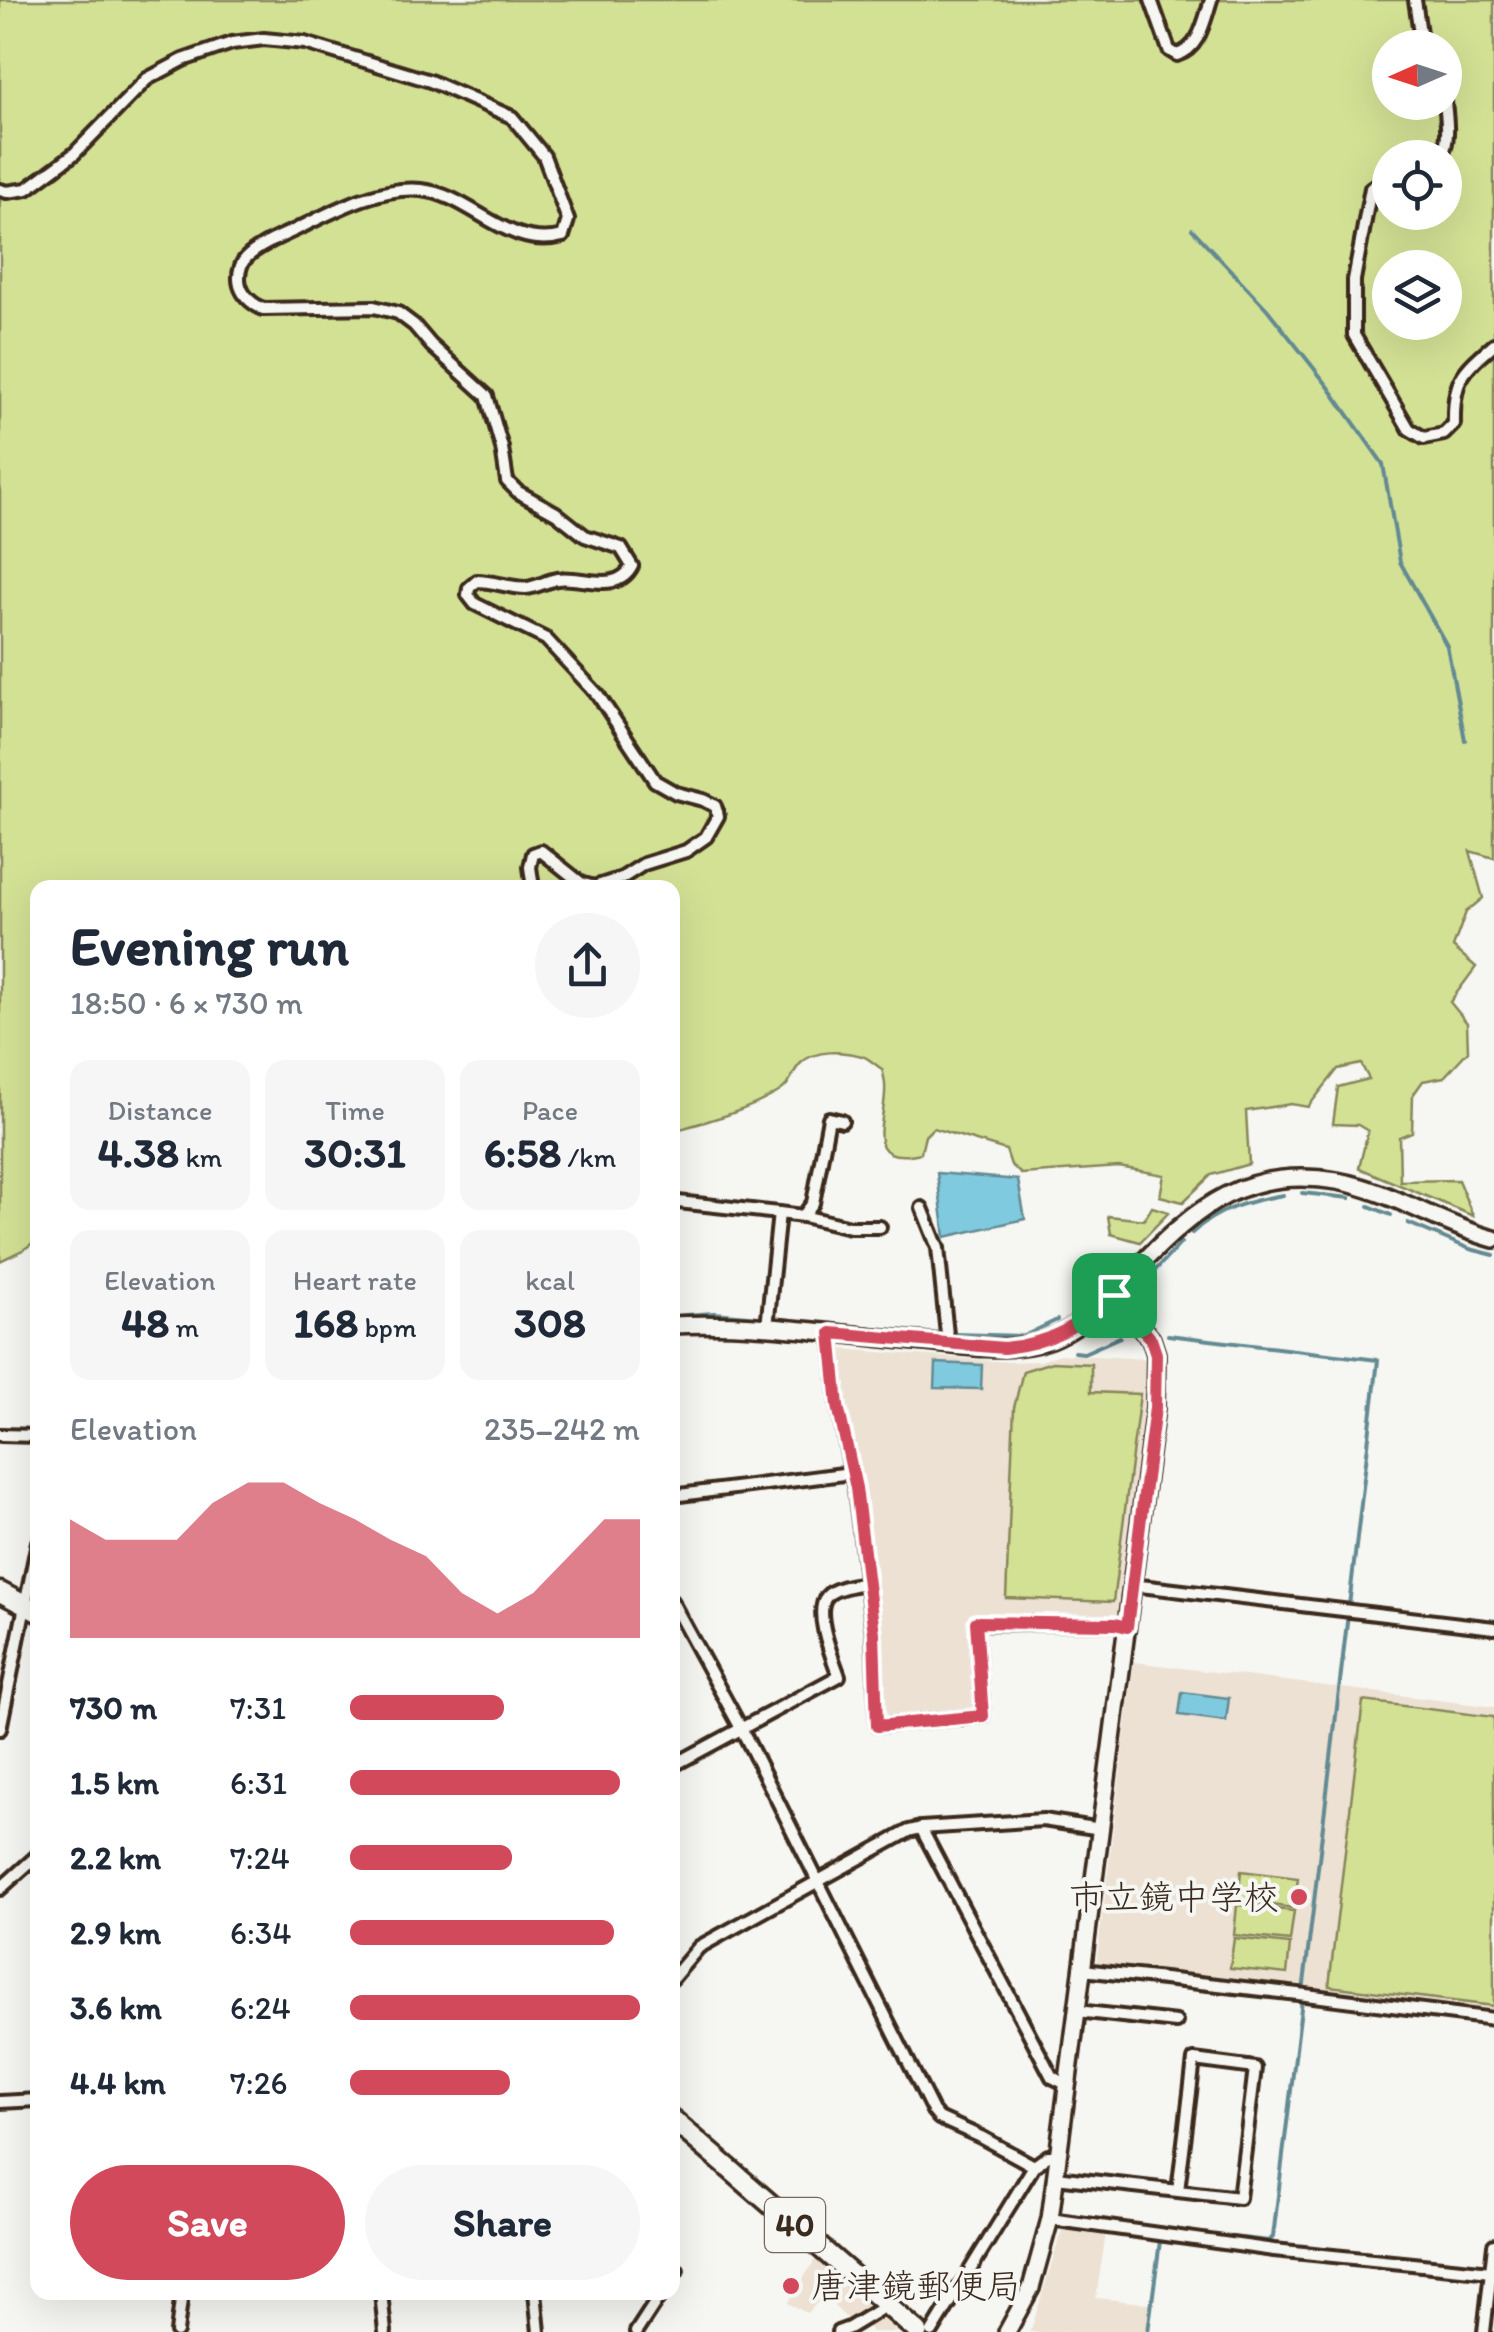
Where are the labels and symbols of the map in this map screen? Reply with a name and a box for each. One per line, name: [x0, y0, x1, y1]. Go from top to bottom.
north arrow: [1372, 30, 1462, 120]
pin: [1072, 1253, 1157, 1338]
place label: 市立鏡中学校: [1069, 1876, 1279, 1918]
marker: 市立鏡中学校: [1288, 1886, 1310, 1908]
road number: 40: [765, 2198, 825, 2252]
place label: 唐津鏡郵便局: [811, 2265, 1021, 2307]
marker: 唐津鏡郵便局: [780, 2275, 802, 2297]

